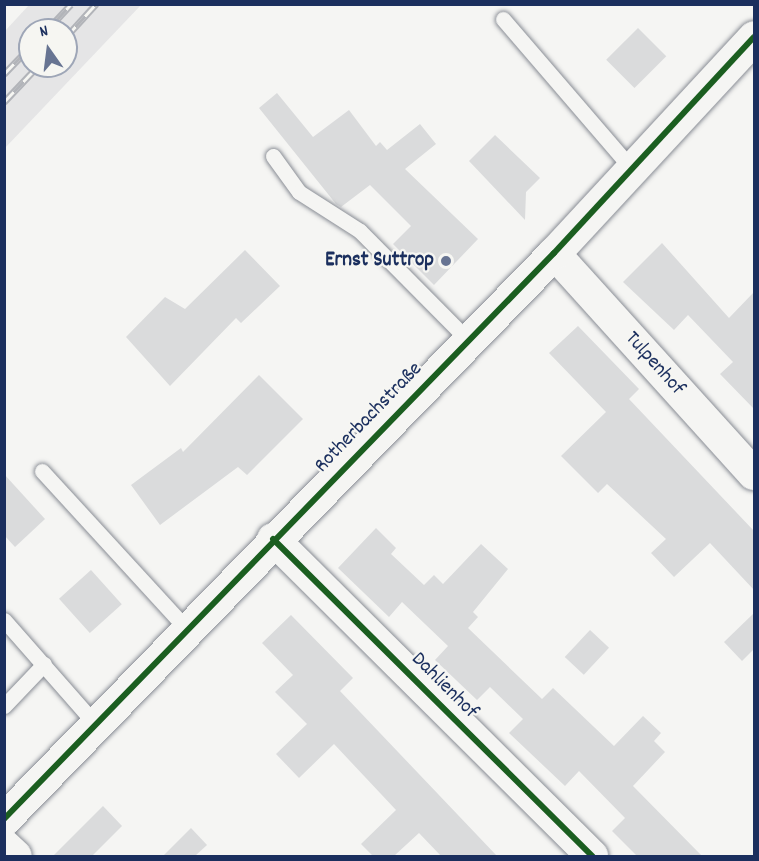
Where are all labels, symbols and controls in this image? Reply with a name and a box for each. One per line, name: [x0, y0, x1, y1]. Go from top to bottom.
north arrow: [18, 18, 78, 78]
text: N: [37, 20, 51, 44]
place label: Ernst Suttrop: [325, 248, 434, 274]
marker: Ernst Suttrop: [439, 254, 453, 268]
street label: Tulpenhof: [619, 327, 689, 401]
street label: Rotherbachstraße: [310, 357, 428, 479]
street label: Dahlienhof: [405, 647, 483, 725]

